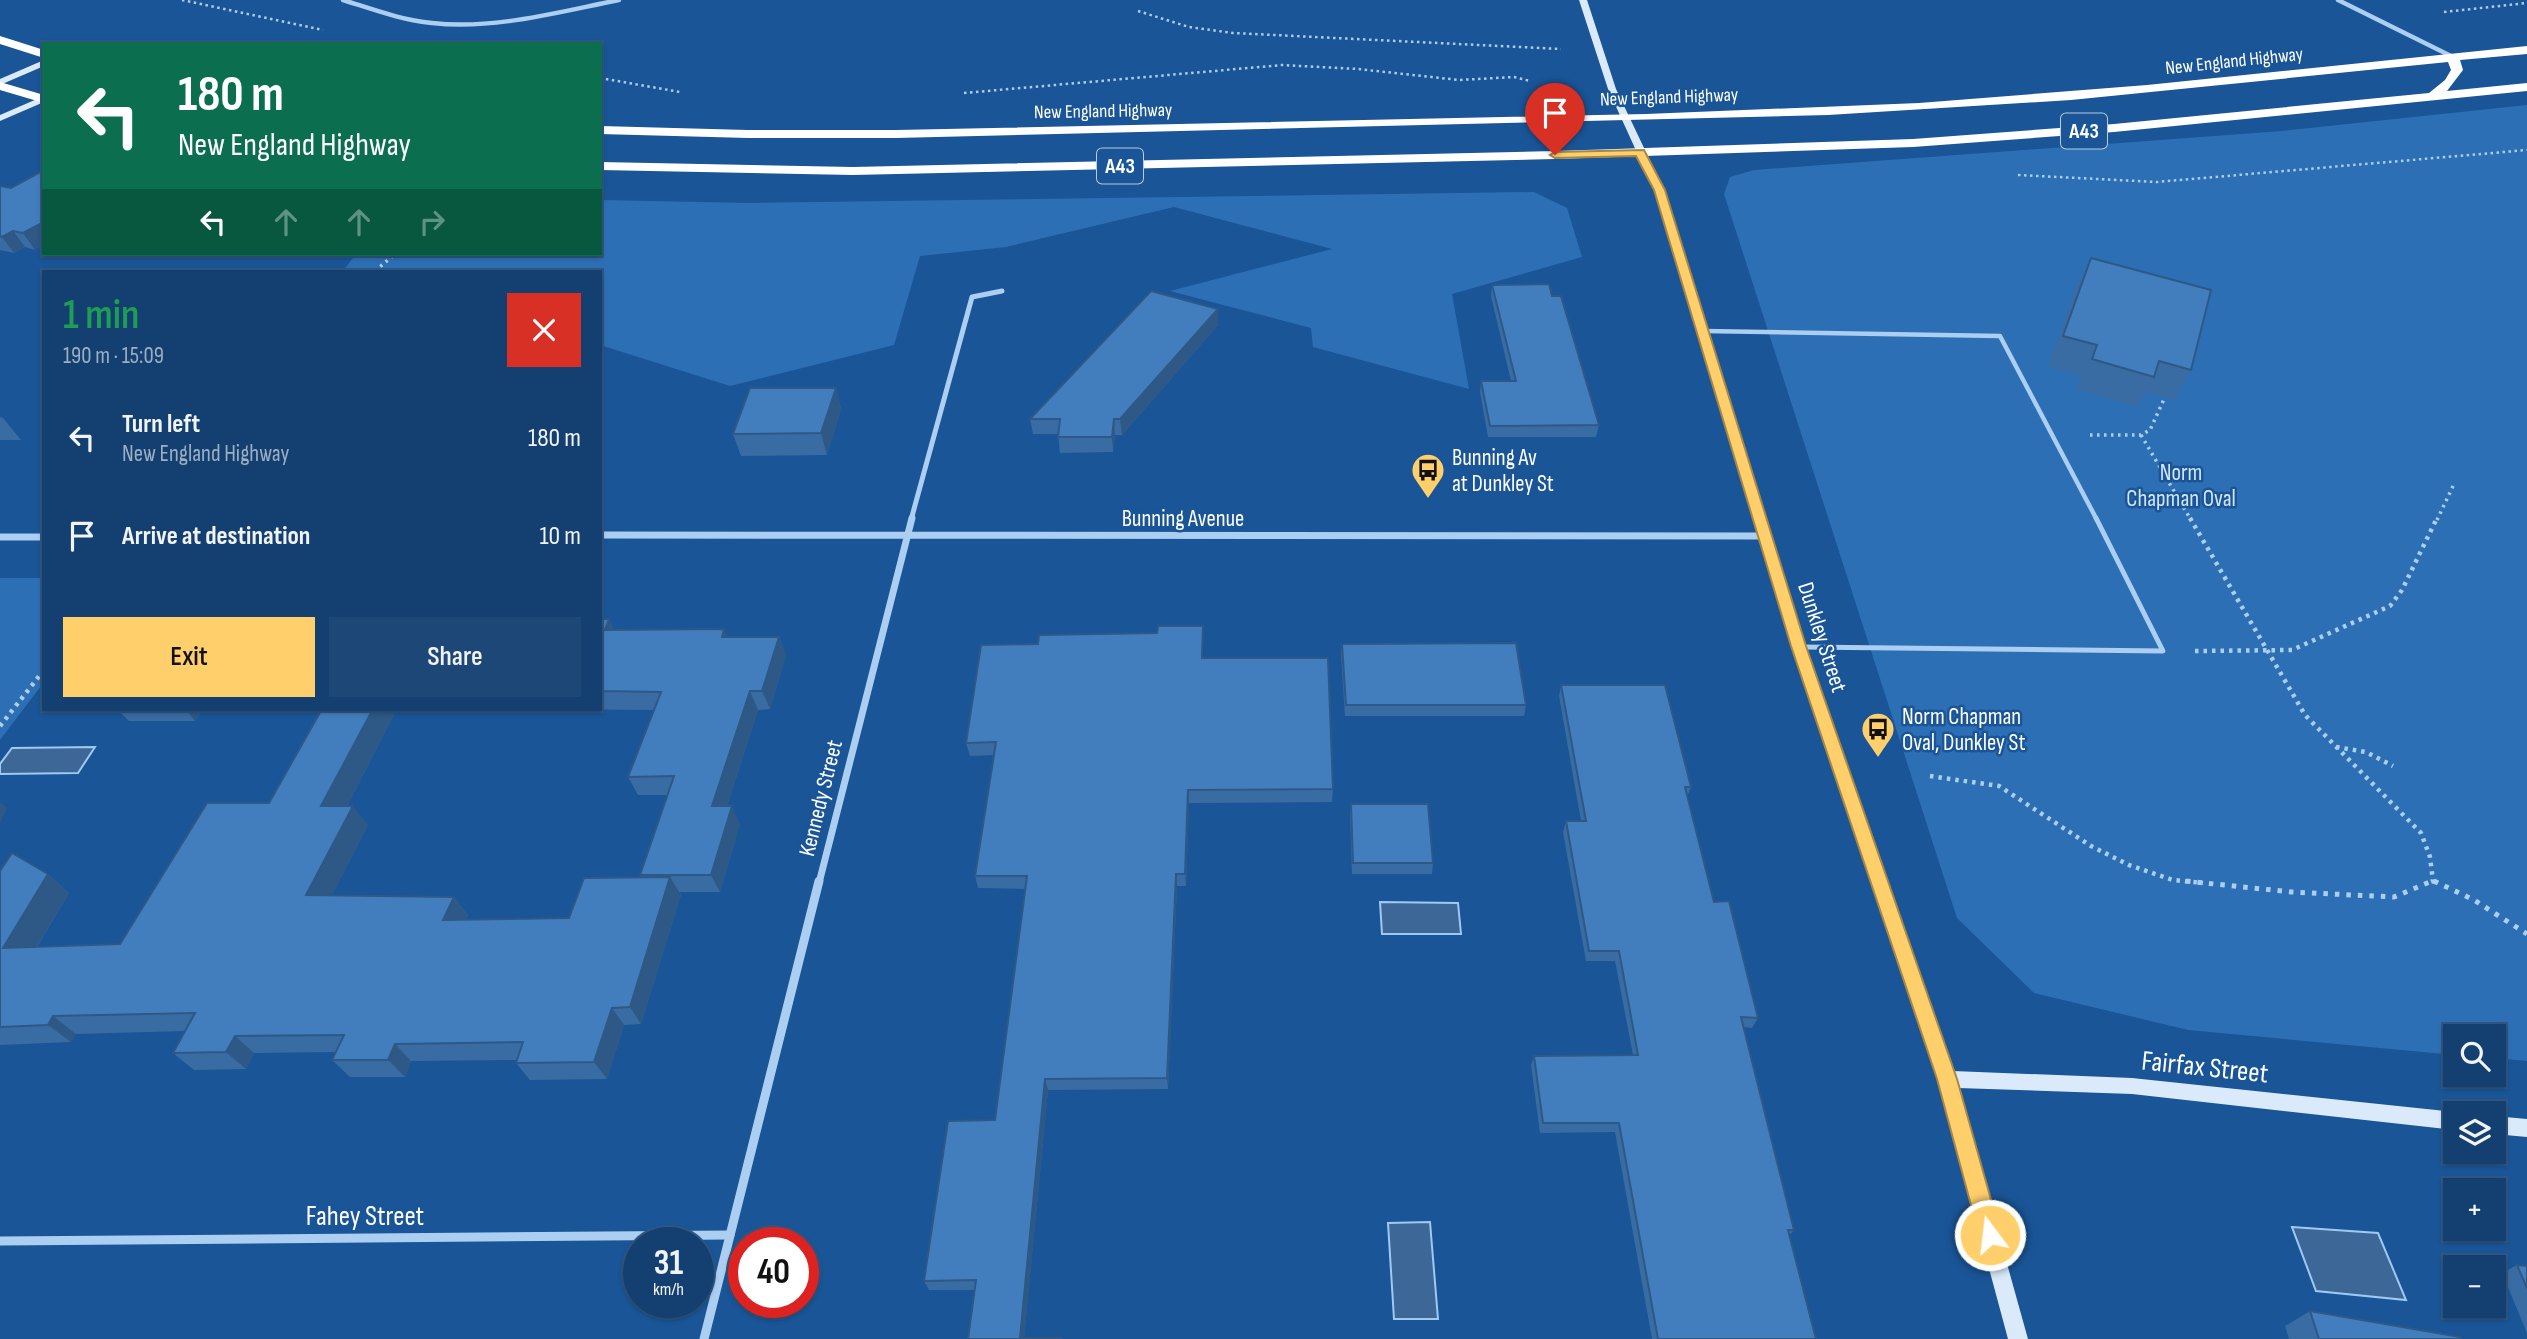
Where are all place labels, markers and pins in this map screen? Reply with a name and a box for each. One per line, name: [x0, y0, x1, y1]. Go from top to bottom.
pin: [1525, 83, 1585, 155]
place label: Bunning Av at Dunkley St: [1452, 444, 1554, 498]
bus stop icon: Bunning Av at Dunkley St: [1409, 451, 1447, 500]
place label: Norm Chapman Oval, Dunkley St: [1902, 703, 2025, 757]
bus stop icon: Norm Chapman Oval, Dunkley St: [1859, 710, 1897, 759]

